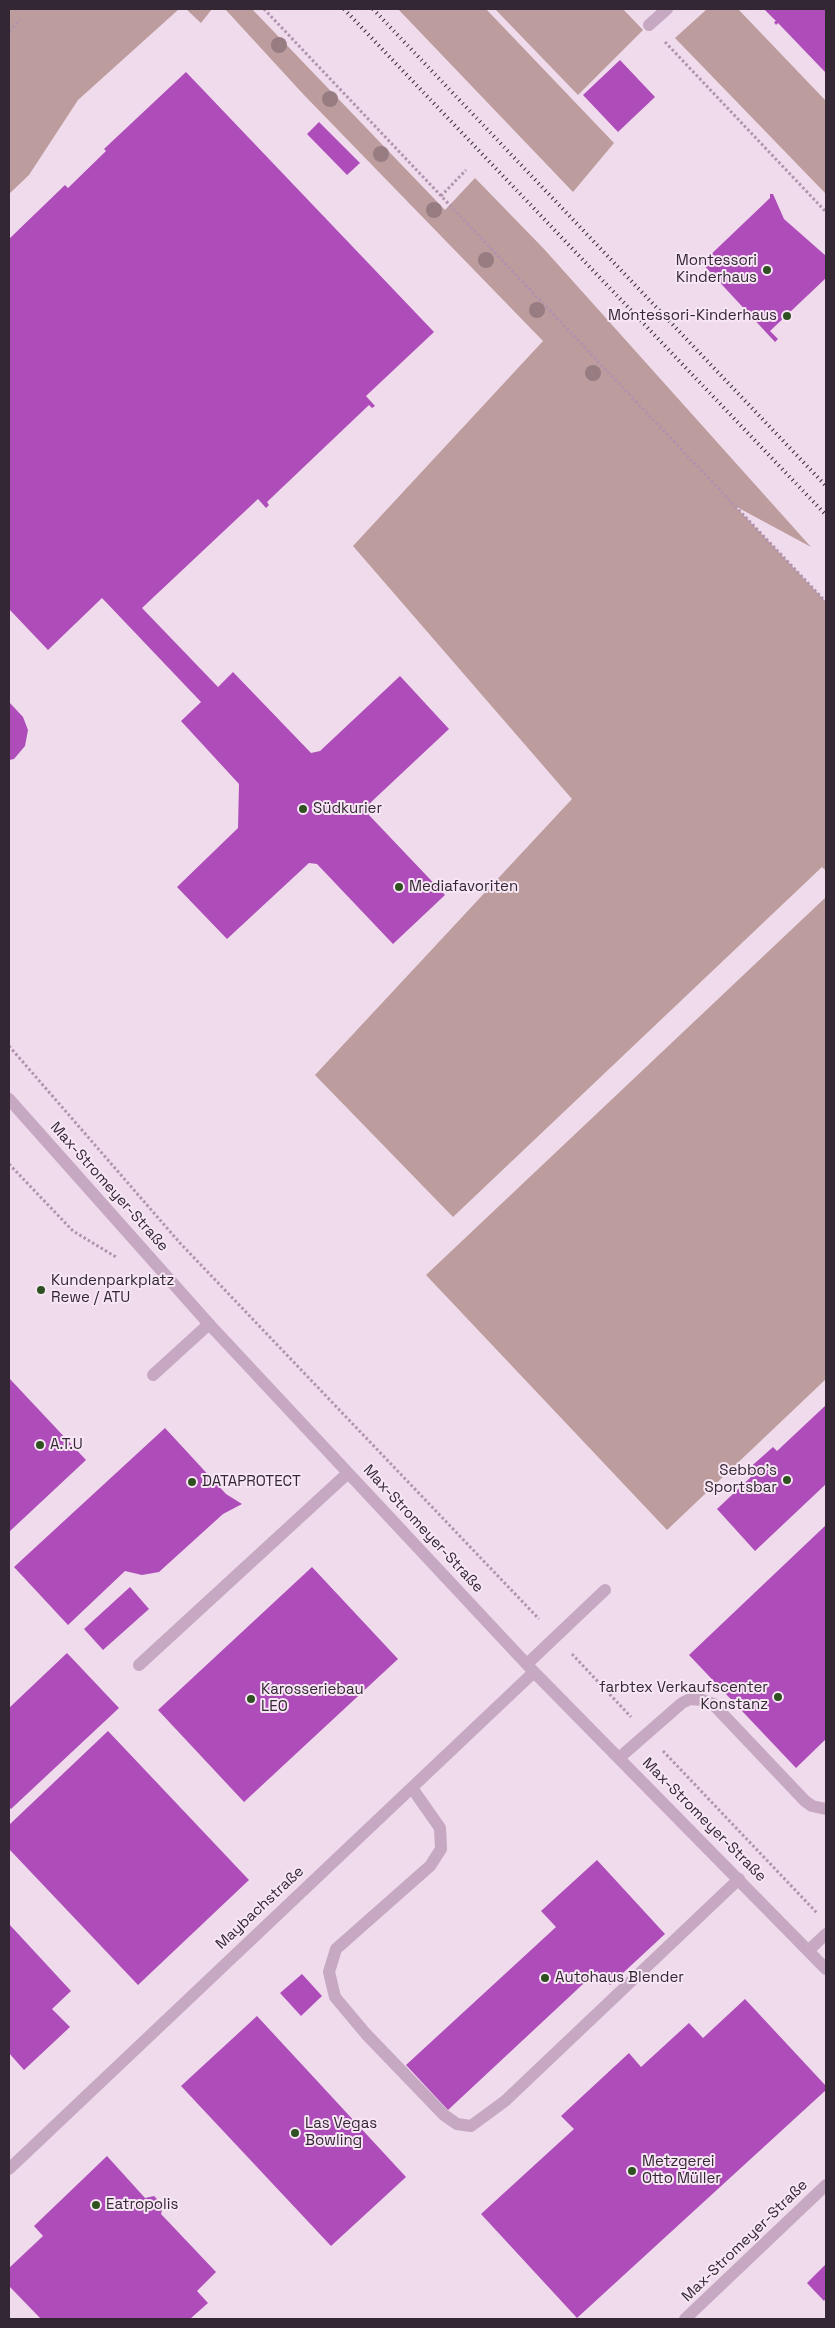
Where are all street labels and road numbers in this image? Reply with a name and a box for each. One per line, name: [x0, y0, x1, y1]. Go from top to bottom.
street label: Max-Stromeyer-Straße: [46, 1119, 172, 1255]
street label: Max-Stromeyer-Straße: [359, 1461, 487, 1597]
street label: Max-Stromeyer-Straße: [638, 1754, 770, 1886]
street label: Maybachstraße: [212, 1863, 308, 1953]
street label: Max-Stromeyer-Straße: [678, 2176, 812, 2306]

